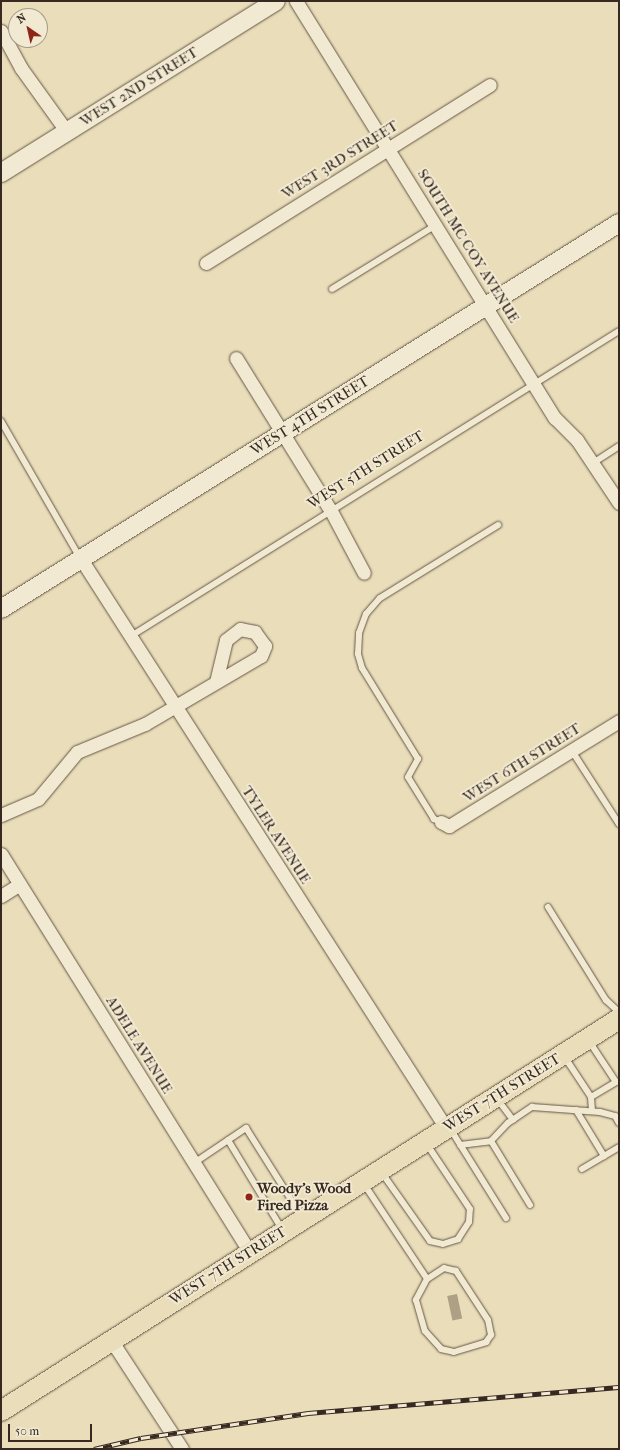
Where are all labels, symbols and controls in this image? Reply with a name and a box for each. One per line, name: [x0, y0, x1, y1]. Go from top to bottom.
north arrow: [8, 8, 48, 48]
text: N: [14, 11, 29, 26]
street label: WEST 2ND STREET: [77, 43, 201, 131]
street label: WEST 3RD STREET: [278, 117, 402, 203]
street label: SOUTH MC COY AVENUE: [413, 166, 523, 326]
street label: WEST 4TH STREET: [247, 372, 373, 460]
street label: WEST 5TH STREET: [305, 427, 427, 513]
street label: WEST 6TH STREET: [460, 719, 584, 807]
street label: TYLER AVENUE: [238, 783, 314, 887]
street label: ADELE AVENUE: [102, 993, 176, 1097]
street label: WEST 7TH STREET: [440, 1050, 564, 1136]
place label: Woody's Wood Fired Pizza: [257, 1179, 351, 1214]
marker: Woody's Wood Fired Pizza: [244, 1192, 254, 1202]
street label: WEST 7TH STREET: [166, 1223, 290, 1309]
scale bar: [10, 1416, 94, 1442]
text: 50 m: [15, 1424, 39, 1438]

